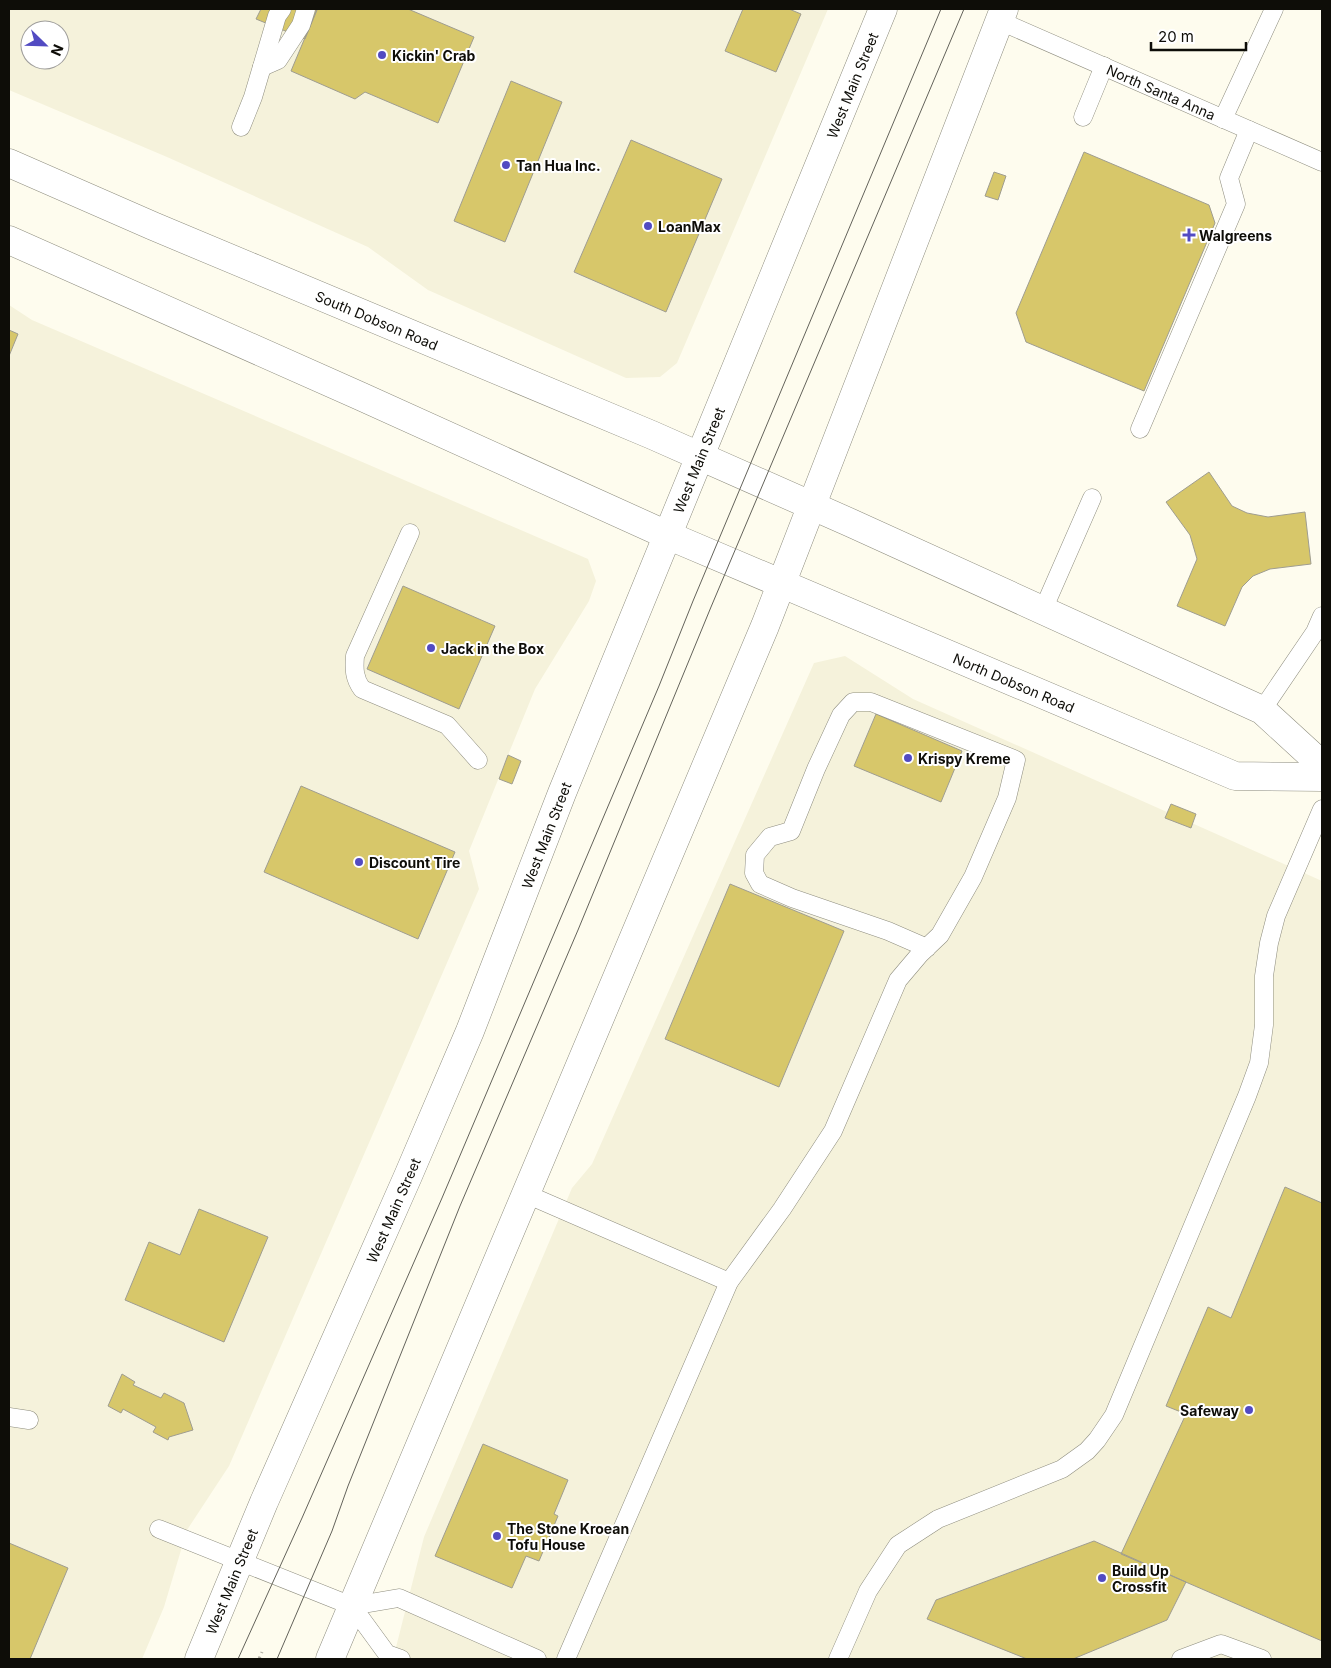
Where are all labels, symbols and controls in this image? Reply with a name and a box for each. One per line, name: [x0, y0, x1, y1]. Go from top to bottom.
north arrow: [20, 20, 70, 70]
scale bar: [1151, 20, 1246, 52]
text: 20 m: [1158, 27, 1194, 46]
street label: West Main Street: [823, 29, 881, 141]
text: N: [48, 42, 67, 59]
place label: Kickin' Crab: [392, 47, 476, 64]
marker: Kickin' Crab: [376, 49, 388, 61]
street label: North Santa Anna: [1104, 60, 1218, 123]
place label: Tan Hua Inc.: [516, 157, 601, 174]
marker: Tan Hua Inc.: [500, 159, 512, 171]
place label: LoanMax: [658, 218, 721, 235]
marker: LoanMax: [642, 220, 654, 232]
place label: Walgreens: [1199, 227, 1272, 244]
marker: Walgreens: [1183, 229, 1195, 241]
street label: South Dobson Road: [313, 287, 441, 353]
street label: West Main Street: [669, 404, 728, 515]
place label: Jack in the Box: [441, 640, 544, 657]
marker: Jack in the Box: [425, 642, 437, 654]
street label: North Dobson Road: [951, 649, 1077, 715]
place label: Krispy Kreme: [918, 750, 1011, 767]
marker: Krispy Kreme: [902, 752, 914, 764]
street label: West Main Street: [517, 779, 574, 891]
place label: Discount Tire: [369, 854, 460, 871]
marker: Discount Tire: [353, 856, 365, 868]
street label: West Main Street: [362, 1155, 423, 1265]
place label: Safeway: [1180, 1402, 1240, 1419]
marker: Safeway: [1243, 1404, 1255, 1416]
place label: The Stone Kroean Tofu House: [507, 1520, 629, 1553]
street label: West Main Street: [202, 1526, 261, 1637]
marker: The Stone Kroean Tofu House: [491, 1530, 503, 1542]
place label: Build Up Crossfit: [1112, 1562, 1169, 1595]
marker: Build Up Crossfit: [1096, 1572, 1108, 1584]

